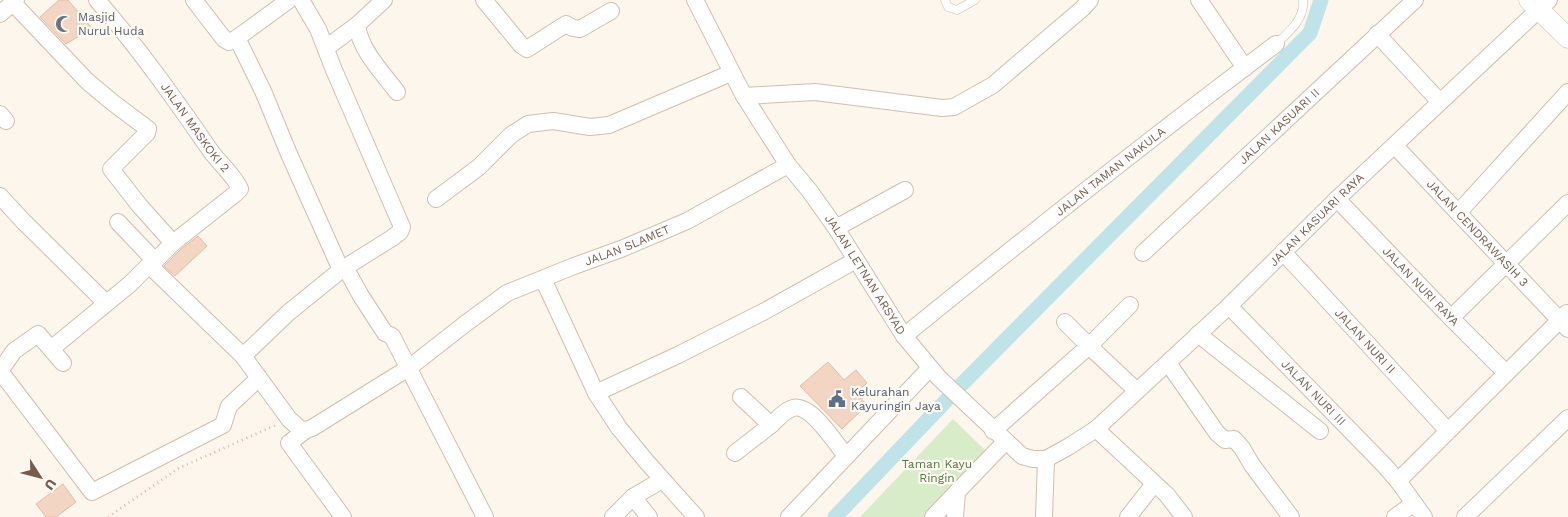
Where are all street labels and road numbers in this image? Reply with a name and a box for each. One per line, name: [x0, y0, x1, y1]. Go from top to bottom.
street label: JALAN MASKOKI 2: [158, 80, 232, 175]
street label: JALAN KASUARI II: [1236, 86, 1322, 167]
street label: JALAN TAMAN NAKULA: [1053, 124, 1168, 219]
street label: JALAN KASUARI RAYA: [1266, 170, 1367, 269]
street label: JALAN CENDRAWASIH 3: [1424, 177, 1531, 289]
street label: JALAN LETNAN ARSYAD: [822, 212, 909, 338]
street label: JALAN SLAMET: [583, 222, 672, 269]
street label: JALAN NURI RAYA: [1379, 244, 1462, 329]
street label: JALAN NURI II: [1332, 306, 1398, 376]
street label: JALAN NURI III: [1278, 357, 1349, 428]

